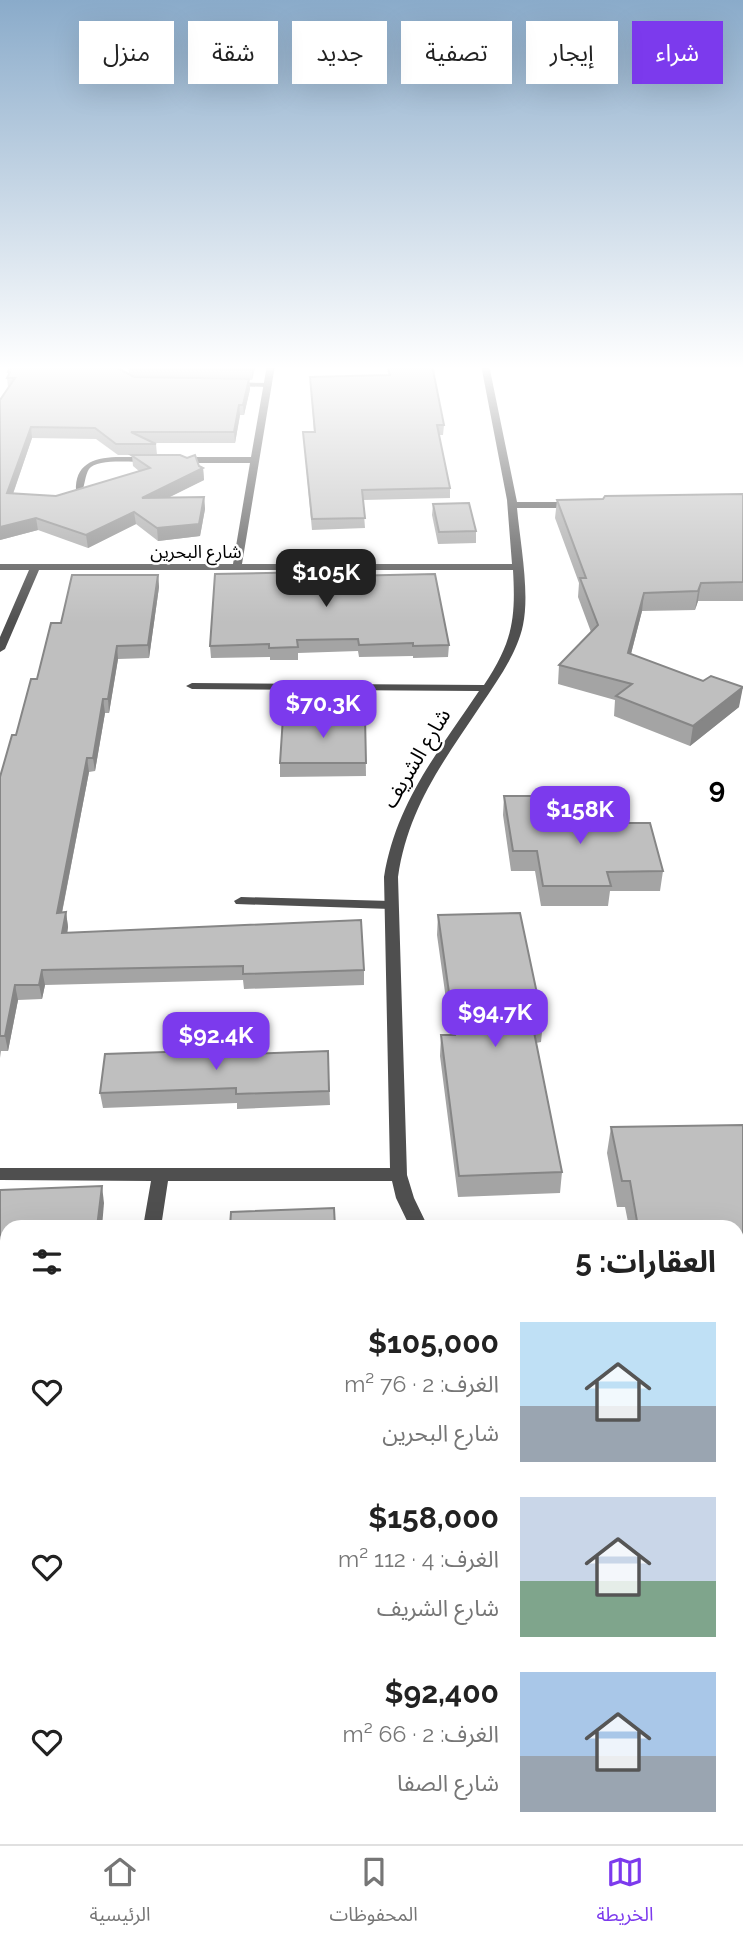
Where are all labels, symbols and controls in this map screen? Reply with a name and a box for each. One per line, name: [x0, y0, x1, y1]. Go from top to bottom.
chip: منزل: [79, 21, 174, 84]
chip: شقة: [188, 21, 278, 84]
chip: جديد: [292, 21, 387, 84]
chip: تصفية: [401, 21, 512, 84]
chip: إيجار: [526, 21, 618, 84]
chip: شراء: [632, 21, 723, 84]
street label: شارع البحرين: [150, 541, 242, 566]
pin: $105K: [277, 550, 375, 609]
text: $105K: [292, 558, 360, 585]
pin: $70.3K: [266, 680, 380, 740]
text: $70.3K: [285, 689, 361, 716]
street label: شارع الشريف: [377, 704, 458, 814]
district label: 9: [709, 772, 725, 805]
pin: $158K: [531, 786, 629, 846]
text: $158K: [546, 795, 614, 822]
pin: $94.7K: [438, 990, 552, 1049]
text: $94.7K: [458, 998, 532, 1025]
pin: $92.4K: [159, 1012, 273, 1072]
text: $92.4K: [179, 1021, 253, 1048]
icon: filters: [28, 1243, 66, 1281]
text: العقارات: 5: [575, 1244, 716, 1279]
text: $105,000: [368, 1325, 499, 1360]
icon: home: [576, 1350, 660, 1434]
text: الغرف: 2 · 76 m²: [344, 1370, 499, 1397]
icon: heart: [28, 1373, 66, 1411]
text: شارع البحرين: [382, 1419, 499, 1446]
text: $158,000: [368, 1500, 499, 1535]
icon: home: [576, 1525, 660, 1609]
text: الغرف: 4 · 112 m²: [338, 1545, 499, 1572]
icon: heart: [28, 1548, 66, 1586]
text: شارع الشريف: [377, 1594, 499, 1621]
text: $92,400: [384, 1675, 499, 1710]
icon: home: [576, 1700, 660, 1784]
text: الغرف: 2 · 66 m²: [343, 1720, 499, 1747]
icon: heart: [28, 1723, 66, 1761]
text: شارع الصفا: [397, 1769, 499, 1796]
tab: الرئيسية: [89, 1853, 151, 1935]
tab: المحفوظات: [330, 1853, 418, 1935]
tab: الخريطة: [597, 1853, 654, 1935]

